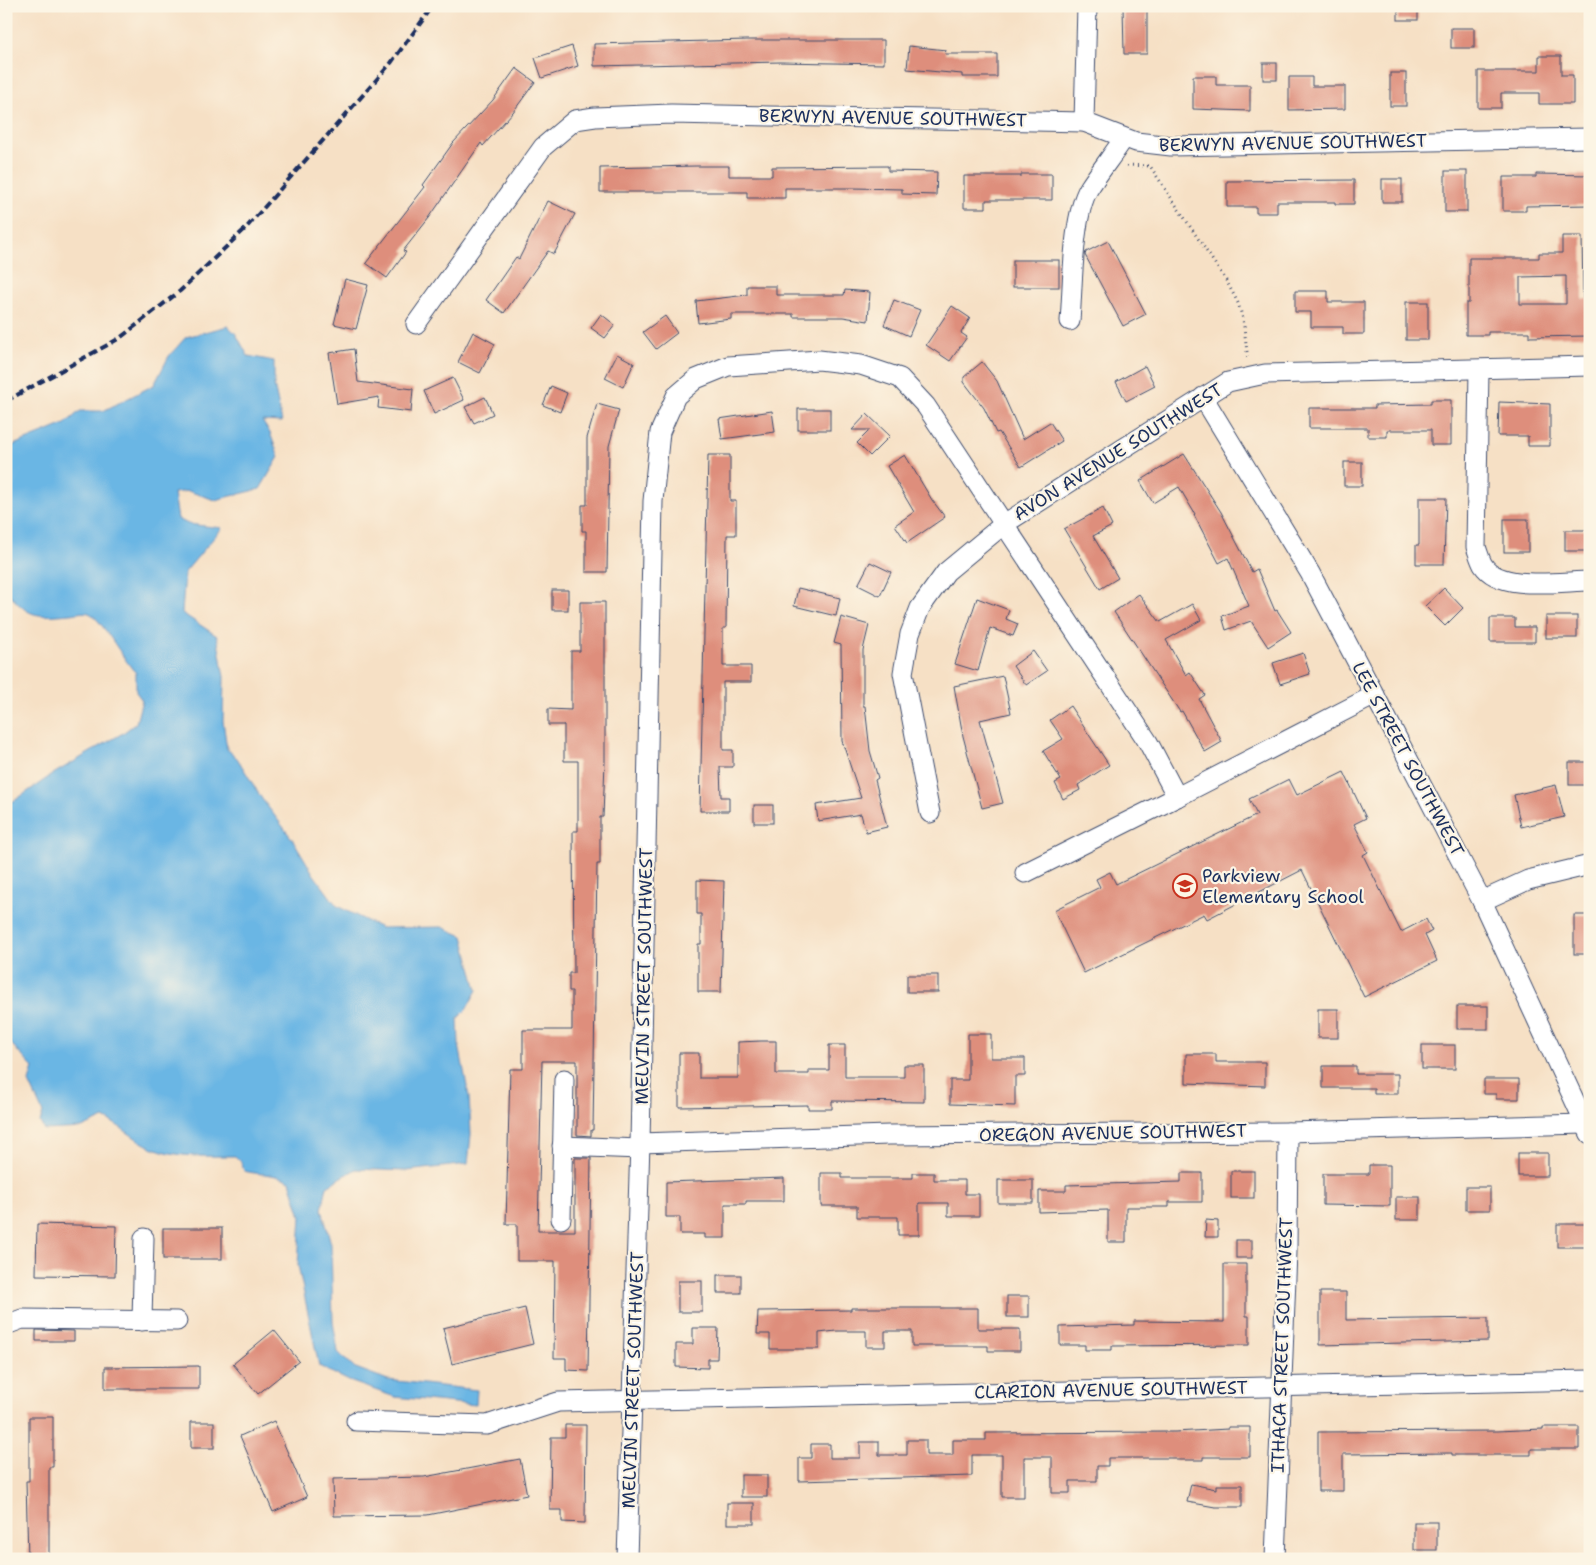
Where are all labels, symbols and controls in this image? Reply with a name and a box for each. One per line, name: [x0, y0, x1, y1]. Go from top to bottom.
street label: BERWYN AVENUE SOUTHWEST: [759, 104, 1027, 132]
street label: BERWYN AVENUE SOUTHWEST: [1159, 129, 1427, 157]
street label: AVON AVENUE SOUTHWEST: [1009, 378, 1227, 526]
street label: LEE STREET SOUTHWEST: [1347, 658, 1469, 860]
street label: MELVIN STREET SOUTHWEST: [630, 847, 658, 1105]
place label: Parkview Elementary School: [1202, 864, 1365, 909]
school or university icon: Parkview Elementary School: [1172, 873, 1198, 899]
street label: OREGON AVENUE SOUTHWEST: [979, 1119, 1247, 1147]
street label: ITHACA STREET SOUTHWEST: [1266, 1217, 1298, 1473]
street label: MELVIN STREET SOUTHWEST: [617, 1251, 649, 1509]
street label: CLARION AVENUE SOUTHWEST: [974, 1376, 1248, 1404]

